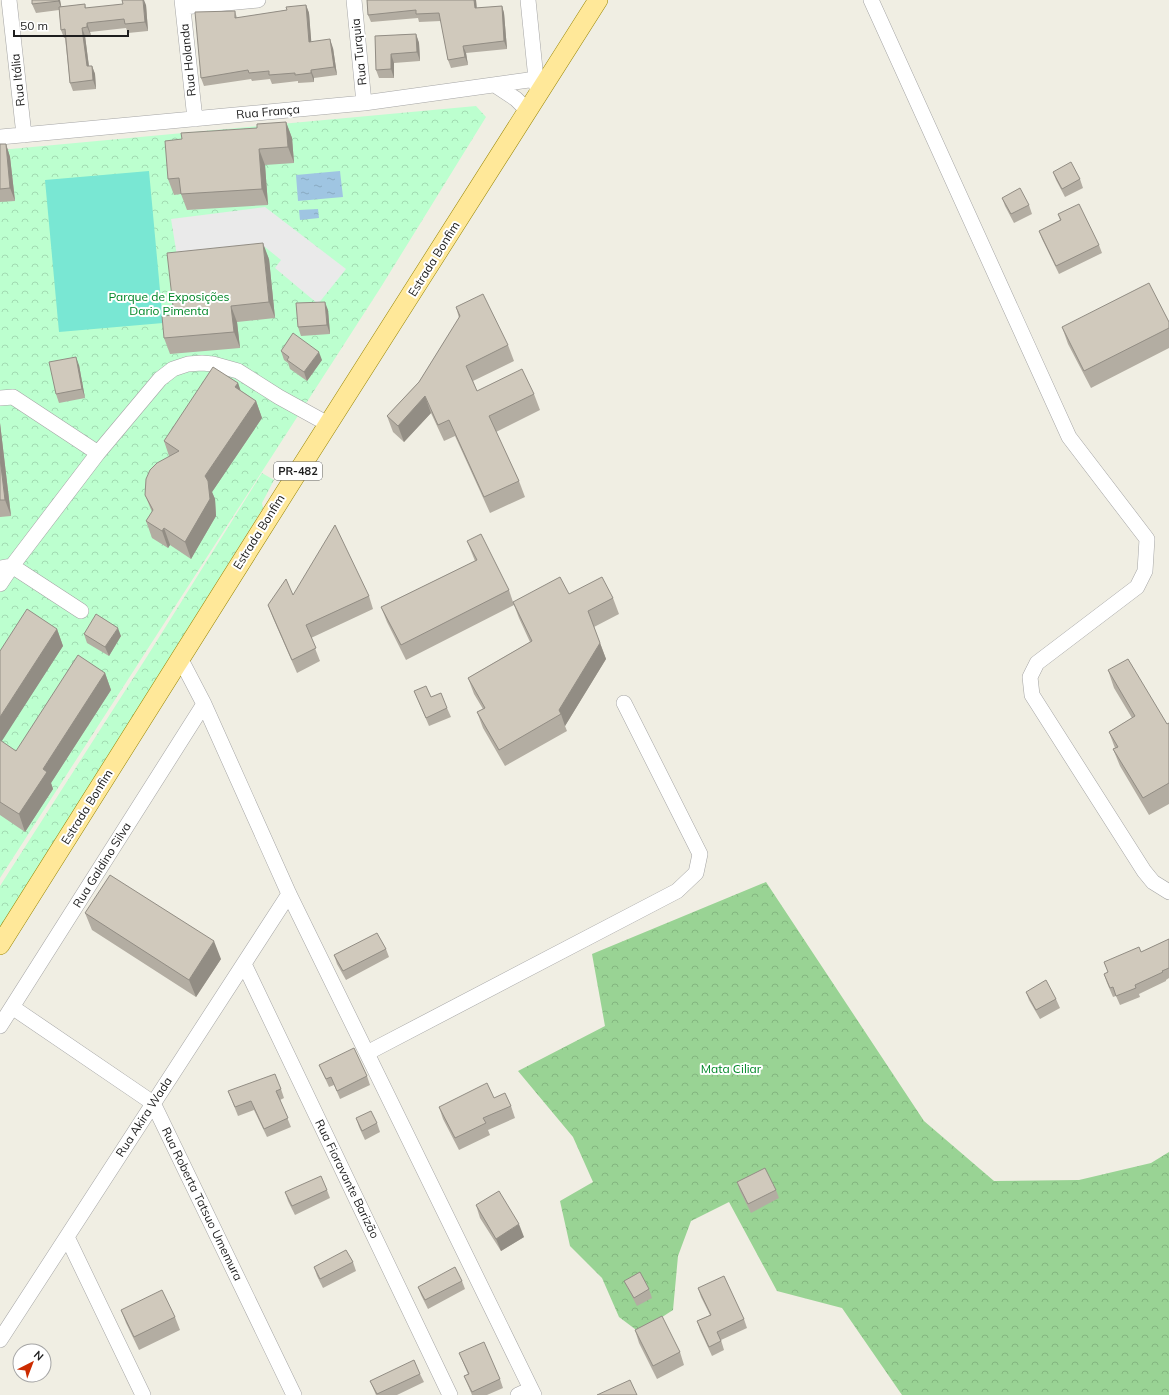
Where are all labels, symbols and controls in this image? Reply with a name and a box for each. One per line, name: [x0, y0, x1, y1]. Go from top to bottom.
scale bar: [14, 12, 128, 38]
text: 50 m: [20, 18, 48, 33]
street label: Rua Turquia: [348, 18, 369, 86]
street label: Rua Holanda: [176, 23, 199, 97]
street label: Rua Itália: [7, 53, 28, 107]
street label: Rua França: [236, 101, 300, 122]
street label: Estrada Bonfim: [405, 218, 463, 299]
park label: Parque de Exposições Dario Pimenta: [108, 289, 230, 318]
road number: PR-482: [274, 462, 322, 480]
street label: Estrada Bonfim: [230, 491, 288, 572]
street label: Estrada Bonfim: [58, 766, 116, 847]
street label: Rua Galdino Silva: [69, 819, 134, 910]
park label: Mata Ciliar: [701, 1061, 762, 1076]
street label: Rua Akira Wada: [112, 1074, 175, 1160]
street label: Rua Fioravante Barizão: [312, 1117, 383, 1241]
street label: Rua Roberta Tatsuo Umemura: [159, 1125, 246, 1283]
north arrow: [12, 1343, 52, 1383]
text: N: [31, 1348, 46, 1364]

